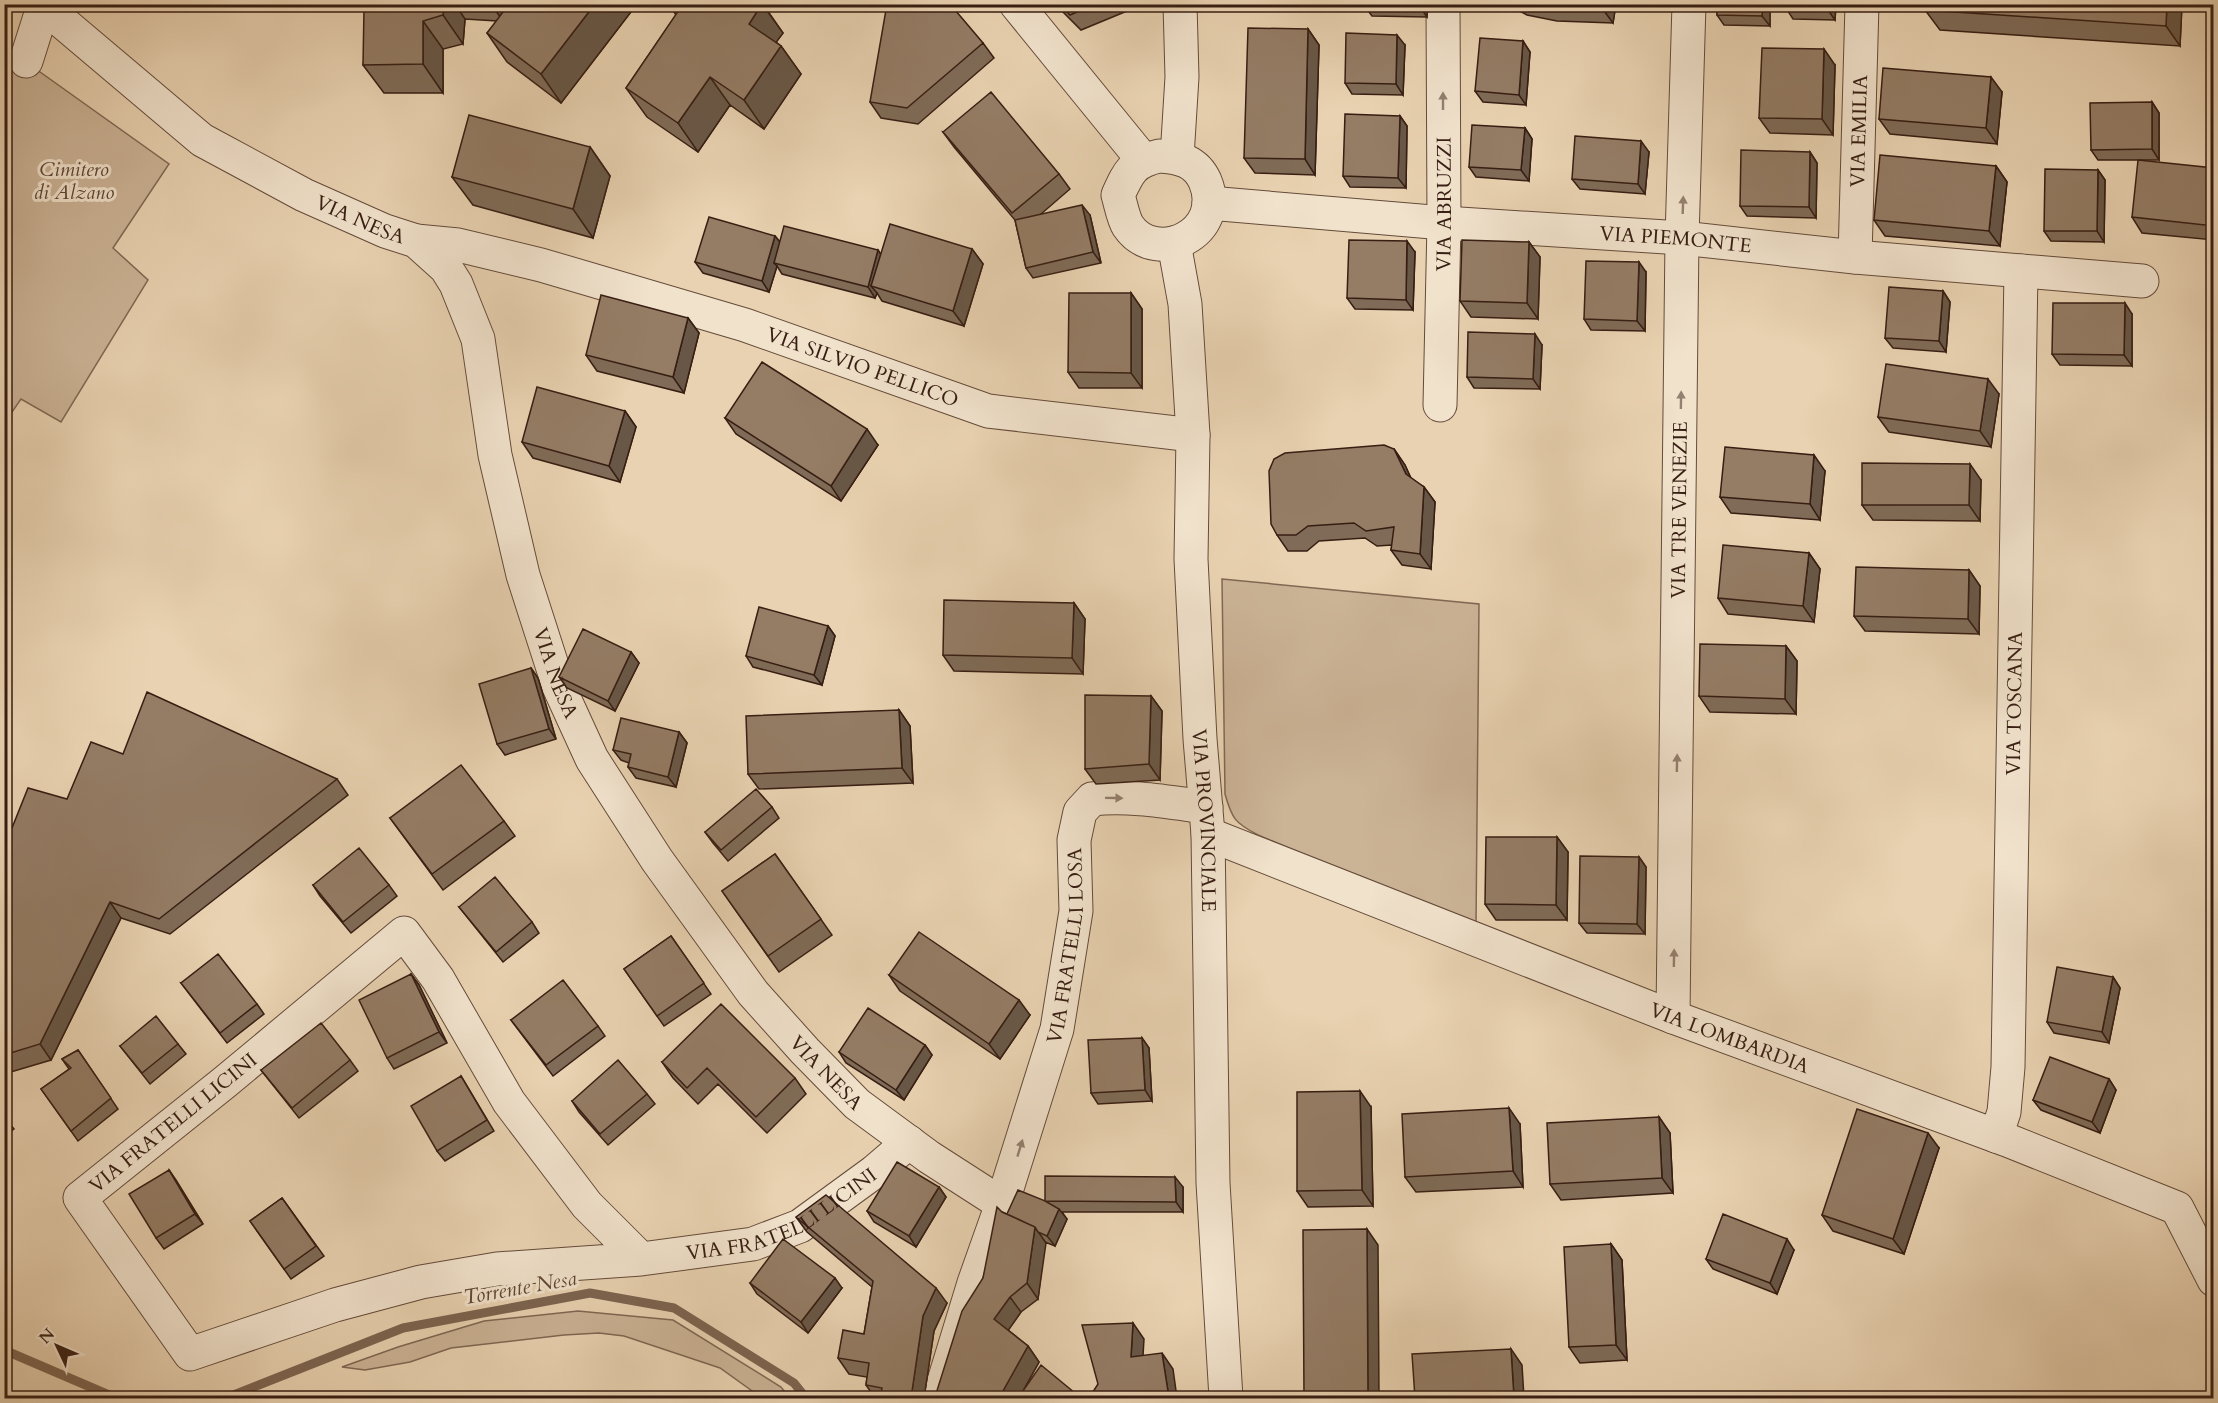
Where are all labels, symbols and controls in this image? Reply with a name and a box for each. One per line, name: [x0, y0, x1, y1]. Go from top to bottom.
street label: VIA EMILIA: [1843, 74, 1874, 188]
one-way arrow: [1438, 92, 1448, 111]
street label: VIA ABRUZZI: [1429, 137, 1458, 272]
park label: Cimitero di Alzano: [34, 156, 114, 206]
street label: VIA NESA: [311, 188, 409, 250]
one-way arrow: [1679, 196, 1688, 215]
street label: VIA PIEMONTE: [1599, 219, 1753, 259]
street label: VIA SILVIO PELLICO: [763, 320, 962, 413]
one-way arrow: [1676, 391, 1686, 410]
street label: VIA TRE VENEZIE: [1664, 421, 1693, 599]
street label: VIA NESA: [527, 624, 585, 723]
street label: VIA TOSCANA: [1999, 631, 2029, 776]
street label: VIA PROVINCIALE: [1186, 728, 1223, 912]
one-way arrow: [1672, 754, 1682, 773]
one-way arrow: [1105, 793, 1124, 803]
street label: VIA FRATELLI LOSA: [1040, 847, 1090, 1047]
one-way arrow: [1669, 949, 1679, 968]
street label: VIA LOMBARDIA: [1646, 996, 1814, 1080]
street label: VIA NESA: [784, 1029, 870, 1116]
street label: VIA FRATELLI LICINI: [83, 1047, 263, 1199]
one-way arrow: [1016, 1139, 1025, 1157]
street label: VIA FRATELLI LICINI: [684, 1161, 882, 1266]
water label: Torrente Nesa: [461, 1264, 579, 1312]
north arrow: [27, 1316, 87, 1376]
text: N: [34, 1324, 60, 1349]

